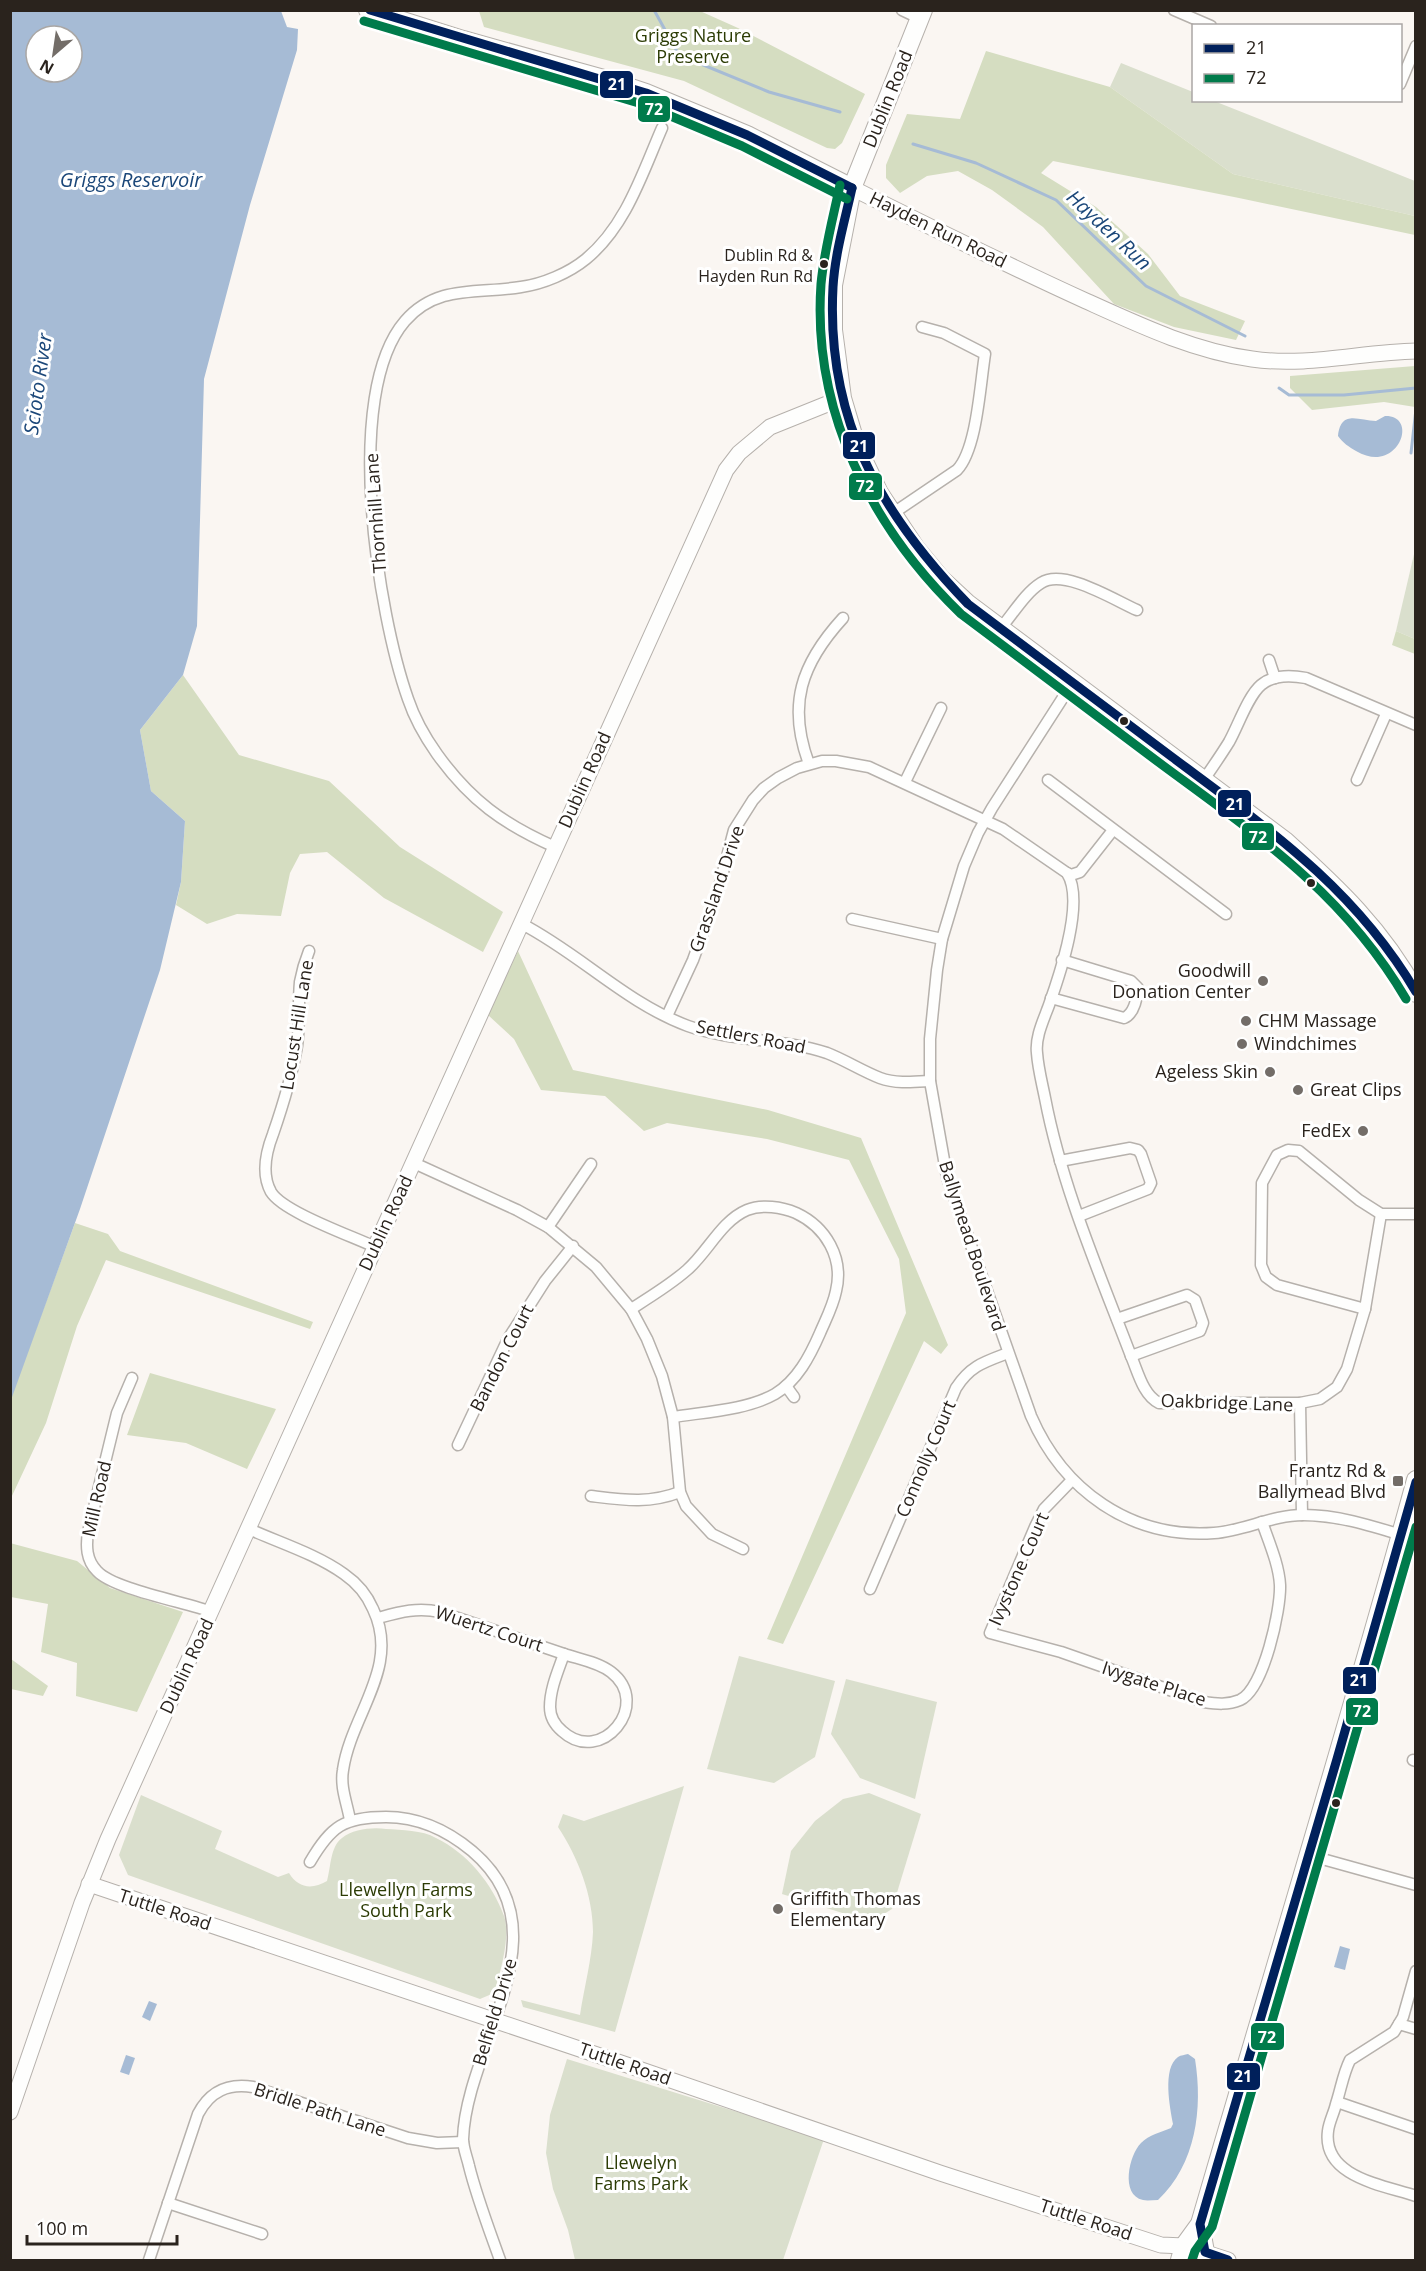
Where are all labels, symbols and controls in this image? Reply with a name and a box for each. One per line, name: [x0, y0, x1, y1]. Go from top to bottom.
park label: Griggs Nature Preserve: [635, 23, 751, 68]
north arrow: [24, 24, 84, 84]
legend: [1192, 24, 1402, 102]
text: 21: [1246, 35, 1267, 59]
street label: Dublin Road: [857, 46, 917, 151]
text: N: [36, 54, 58, 80]
text: 72: [1246, 65, 1267, 89]
line badge: 21: [599, 70, 634, 99]
text: 21: [608, 73, 626, 95]
line badge: 72: [637, 95, 671, 123]
text: 72: [645, 98, 663, 120]
water label: Griggs Reservoir: [60, 166, 203, 193]
water label: Hayden Run: [1061, 183, 1158, 276]
street label: Hayden Run Road: [866, 185, 1011, 273]
place label: Dublin Rd & Hayden Run Rd: [698, 244, 813, 287]
marker: Dublin Rd & Hayden Run Rd: [818, 258, 830, 270]
water label: Scioto River: [17, 330, 58, 436]
line badge: 21: [842, 431, 876, 460]
text: 21: [850, 435, 868, 457]
street label: Thornhill Lane: [359, 452, 391, 574]
line badge: 72: [848, 472, 883, 501]
text: 72: [856, 475, 874, 497]
unlabelled marker: [1118, 715, 1130, 727]
street label: Dublin Road: [552, 728, 616, 831]
line badge: 21: [1217, 789, 1252, 818]
text: 21: [1226, 793, 1244, 815]
street label: Grassland Drive: [683, 822, 749, 955]
line badge: 72: [1241, 822, 1275, 851]
text: 72: [1249, 826, 1267, 848]
unlabelled marker: [1305, 877, 1317, 889]
street label: Locust Hill Lane: [274, 958, 318, 1092]
place label: Goodwill Donation Center: [1112, 958, 1252, 1003]
marker: Goodwill Donation Center: [1256, 974, 1270, 988]
place label: CHM Massage: [1258, 1008, 1377, 1032]
street label: Settlers Road: [694, 1014, 808, 1058]
marker: CHM Massage: [1239, 1014, 1253, 1028]
place label: Windchimes: [1254, 1031, 1357, 1055]
marker: Windchimes: [1235, 1037, 1249, 1051]
place label: Ageless Skin: [1155, 1059, 1258, 1083]
marker: Ageless Skin: [1263, 1065, 1277, 1079]
place label: Great Clips: [1310, 1077, 1402, 1101]
marker: Great Clips: [1291, 1083, 1305, 1097]
place label: FedEx: [1301, 1118, 1352, 1142]
marker: FedEx: [1356, 1124, 1370, 1138]
street label: Ballymead Boulevard: [934, 1157, 1012, 1334]
street label: Dublin Road: [352, 1171, 418, 1274]
street label: Bandon Court: [464, 1300, 538, 1415]
street label: Oakbridge Lane: [1160, 1388, 1294, 1416]
street label: Connolly Court: [890, 1396, 961, 1521]
street label: Mill Road: [76, 1458, 116, 1539]
place label: Frantz Rd & Ballymead Blvd: [1258, 1458, 1387, 1503]
marker: Frantz Rd & Ballymead Blvd: [1391, 1474, 1405, 1488]
street label: Ivystone Court: [982, 1508, 1054, 1629]
street label: Wuertz Court: [433, 1599, 546, 1657]
street label: Dublin Road: [153, 1614, 219, 1717]
street label: Ivygate Place: [1099, 1655, 1209, 1711]
line badge: 21: [1342, 1666, 1377, 1695]
text: 21: [1350, 1669, 1368, 1691]
line badge: 72: [1345, 1697, 1379, 1726]
text: 72: [1353, 1700, 1371, 1722]
unlabelled marker: [1330, 1797, 1342, 1809]
park label: Llewellyn Farms South Park: [339, 1877, 473, 1922]
street label: Tuttle Road: [116, 1883, 215, 1935]
place label: Griffith Thomas Elementary: [790, 1886, 921, 1931]
marker: Griffith Thomas Elementary: [771, 1902, 785, 1916]
street label: Belfield Drive: [466, 1955, 522, 2068]
line badge: 72: [1250, 2022, 1285, 2051]
text: 72: [1258, 2026, 1276, 2048]
street label: Tuttle Road: [576, 2036, 675, 2090]
line badge: 21: [1226, 2062, 1261, 2091]
text: 21: [1234, 2065, 1252, 2087]
street label: Bridle Path Lane: [251, 2076, 389, 2142]
park label: Llewelyn Farms Park: [594, 2150, 689, 2195]
street label: Tuttle Road: [1037, 2193, 1136, 2245]
scale bar: [27, 2208, 177, 2246]
text: 100 m: [36, 2216, 88, 2240]

